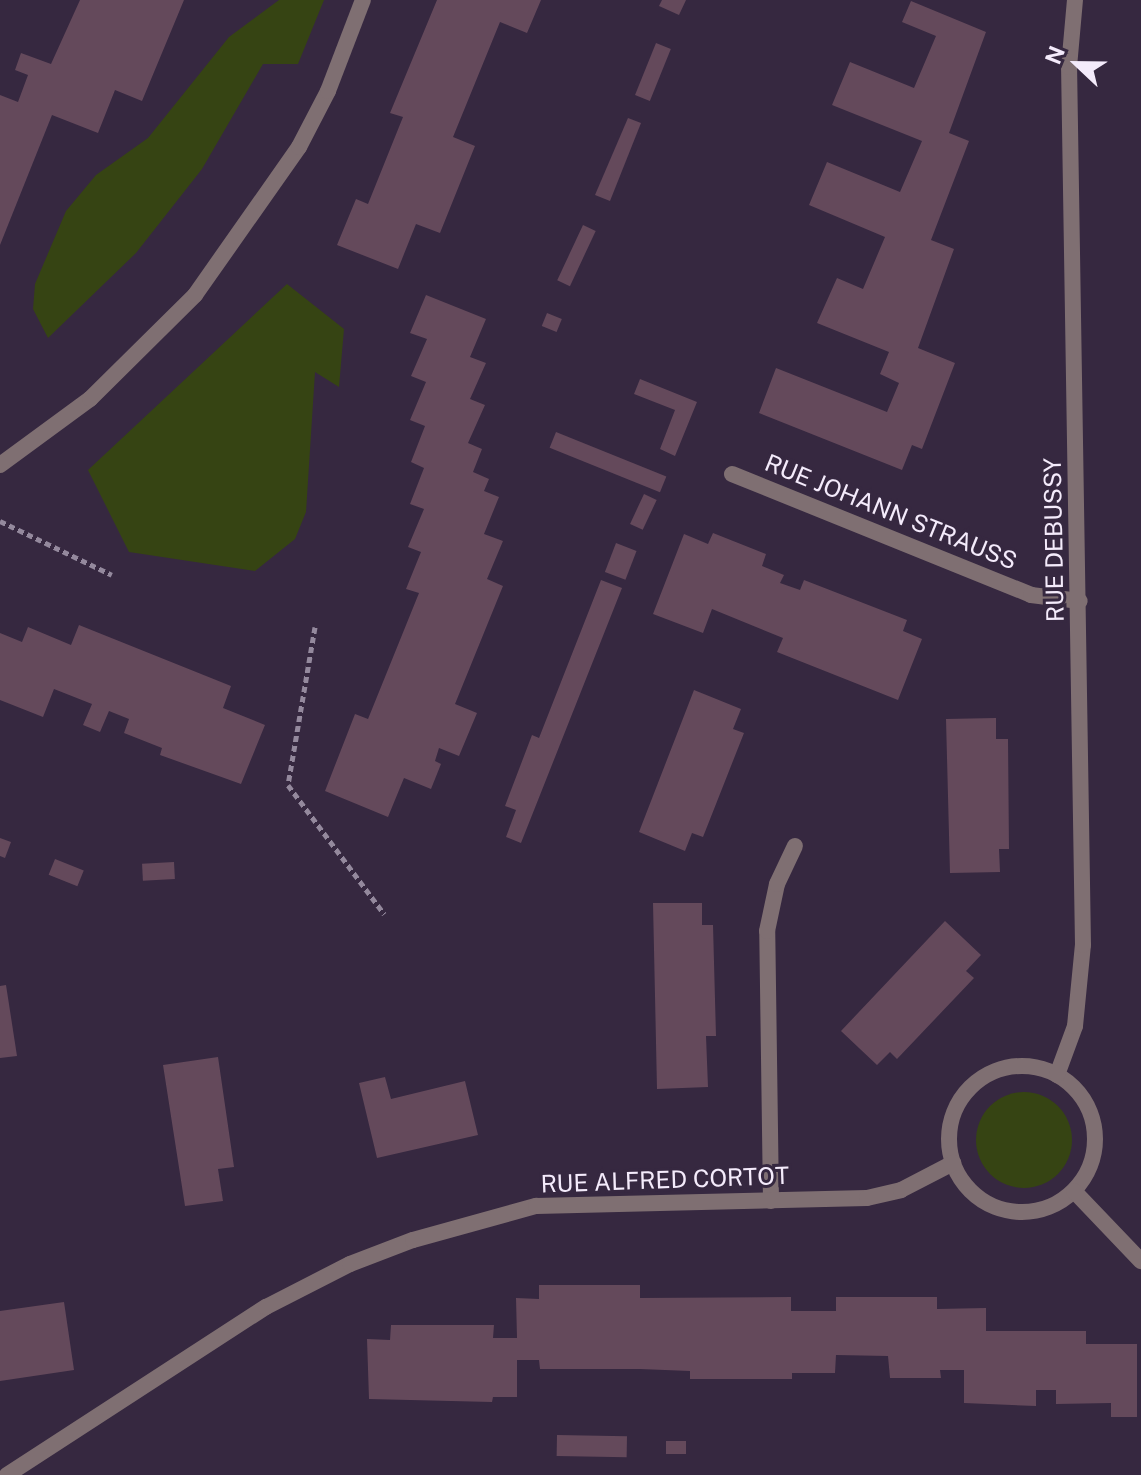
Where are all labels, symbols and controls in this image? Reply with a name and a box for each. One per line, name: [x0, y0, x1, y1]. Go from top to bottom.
north arrow: [1037, 24, 1117, 104]
text: N: [1039, 42, 1070, 68]
street label: RUE JOHANN STRAUSS: [761, 448, 1021, 576]
street label: RUE DEBUSSY: [1038, 458, 1070, 622]
street label: RUE ALFRED CORTOT: [540, 1161, 790, 1199]

